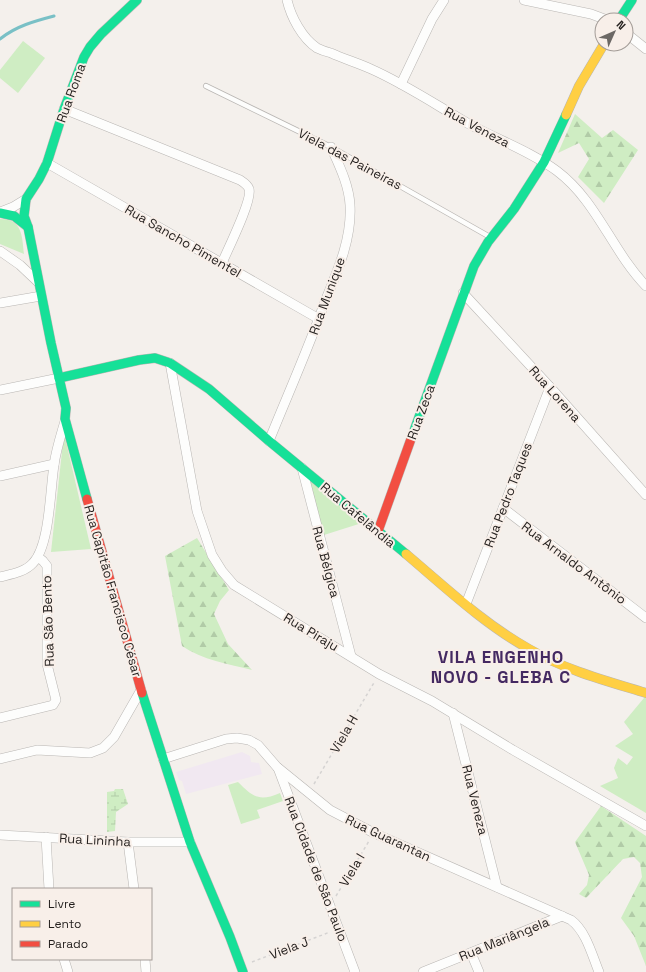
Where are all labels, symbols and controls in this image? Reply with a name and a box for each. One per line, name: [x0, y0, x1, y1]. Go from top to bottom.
north arrow: [594, 12, 634, 52]
text: N: [614, 17, 629, 32]
street label: Rua Roma: [52, 61, 90, 125]
street label: Rua Veneza: [441, 103, 513, 152]
street label: Viela das Paineiras: [295, 124, 405, 194]
street label: Rua Sancho Pimentel: [122, 201, 244, 281]
street label: Rua Munique: [305, 255, 349, 337]
street label: Rua Lorena: [525, 362, 585, 426]
street label: Rua Zeca: [403, 382, 439, 442]
street label: Rua Pedro Taques: [480, 440, 536, 550]
street label: Rua Cafelândia: [317, 479, 400, 552]
street label: Rua Capitão Francisco César: [80, 503, 146, 679]
street label: Rua Arnaldo Antônio: [518, 518, 630, 608]
street label: Rua Bélgica: [308, 524, 344, 600]
street label: Rua São Bento: [38, 575, 58, 667]
street label: Rua Piraju: [280, 609, 342, 655]
district label: VILA ENGENHO NOVO - GLEBA C: [431, 646, 571, 688]
street label: Viela H: [326, 712, 362, 756]
street label: Rua Veneza: [458, 763, 492, 837]
street label: Rua Cidade de São Paulo: [281, 794, 351, 944]
street label: Rua Guarantan: [343, 811, 433, 865]
street label: Rua Lininha: [59, 830, 132, 850]
street label: Viela I: [335, 850, 369, 890]
legend: [12, 888, 152, 960]
text: Livre: [48, 896, 75, 912]
street label: Rua Mariângela: [456, 913, 552, 965]
text: Lento: [48, 916, 82, 932]
street label: Viela J: [267, 933, 311, 963]
text: Parado: [48, 936, 88, 952]

